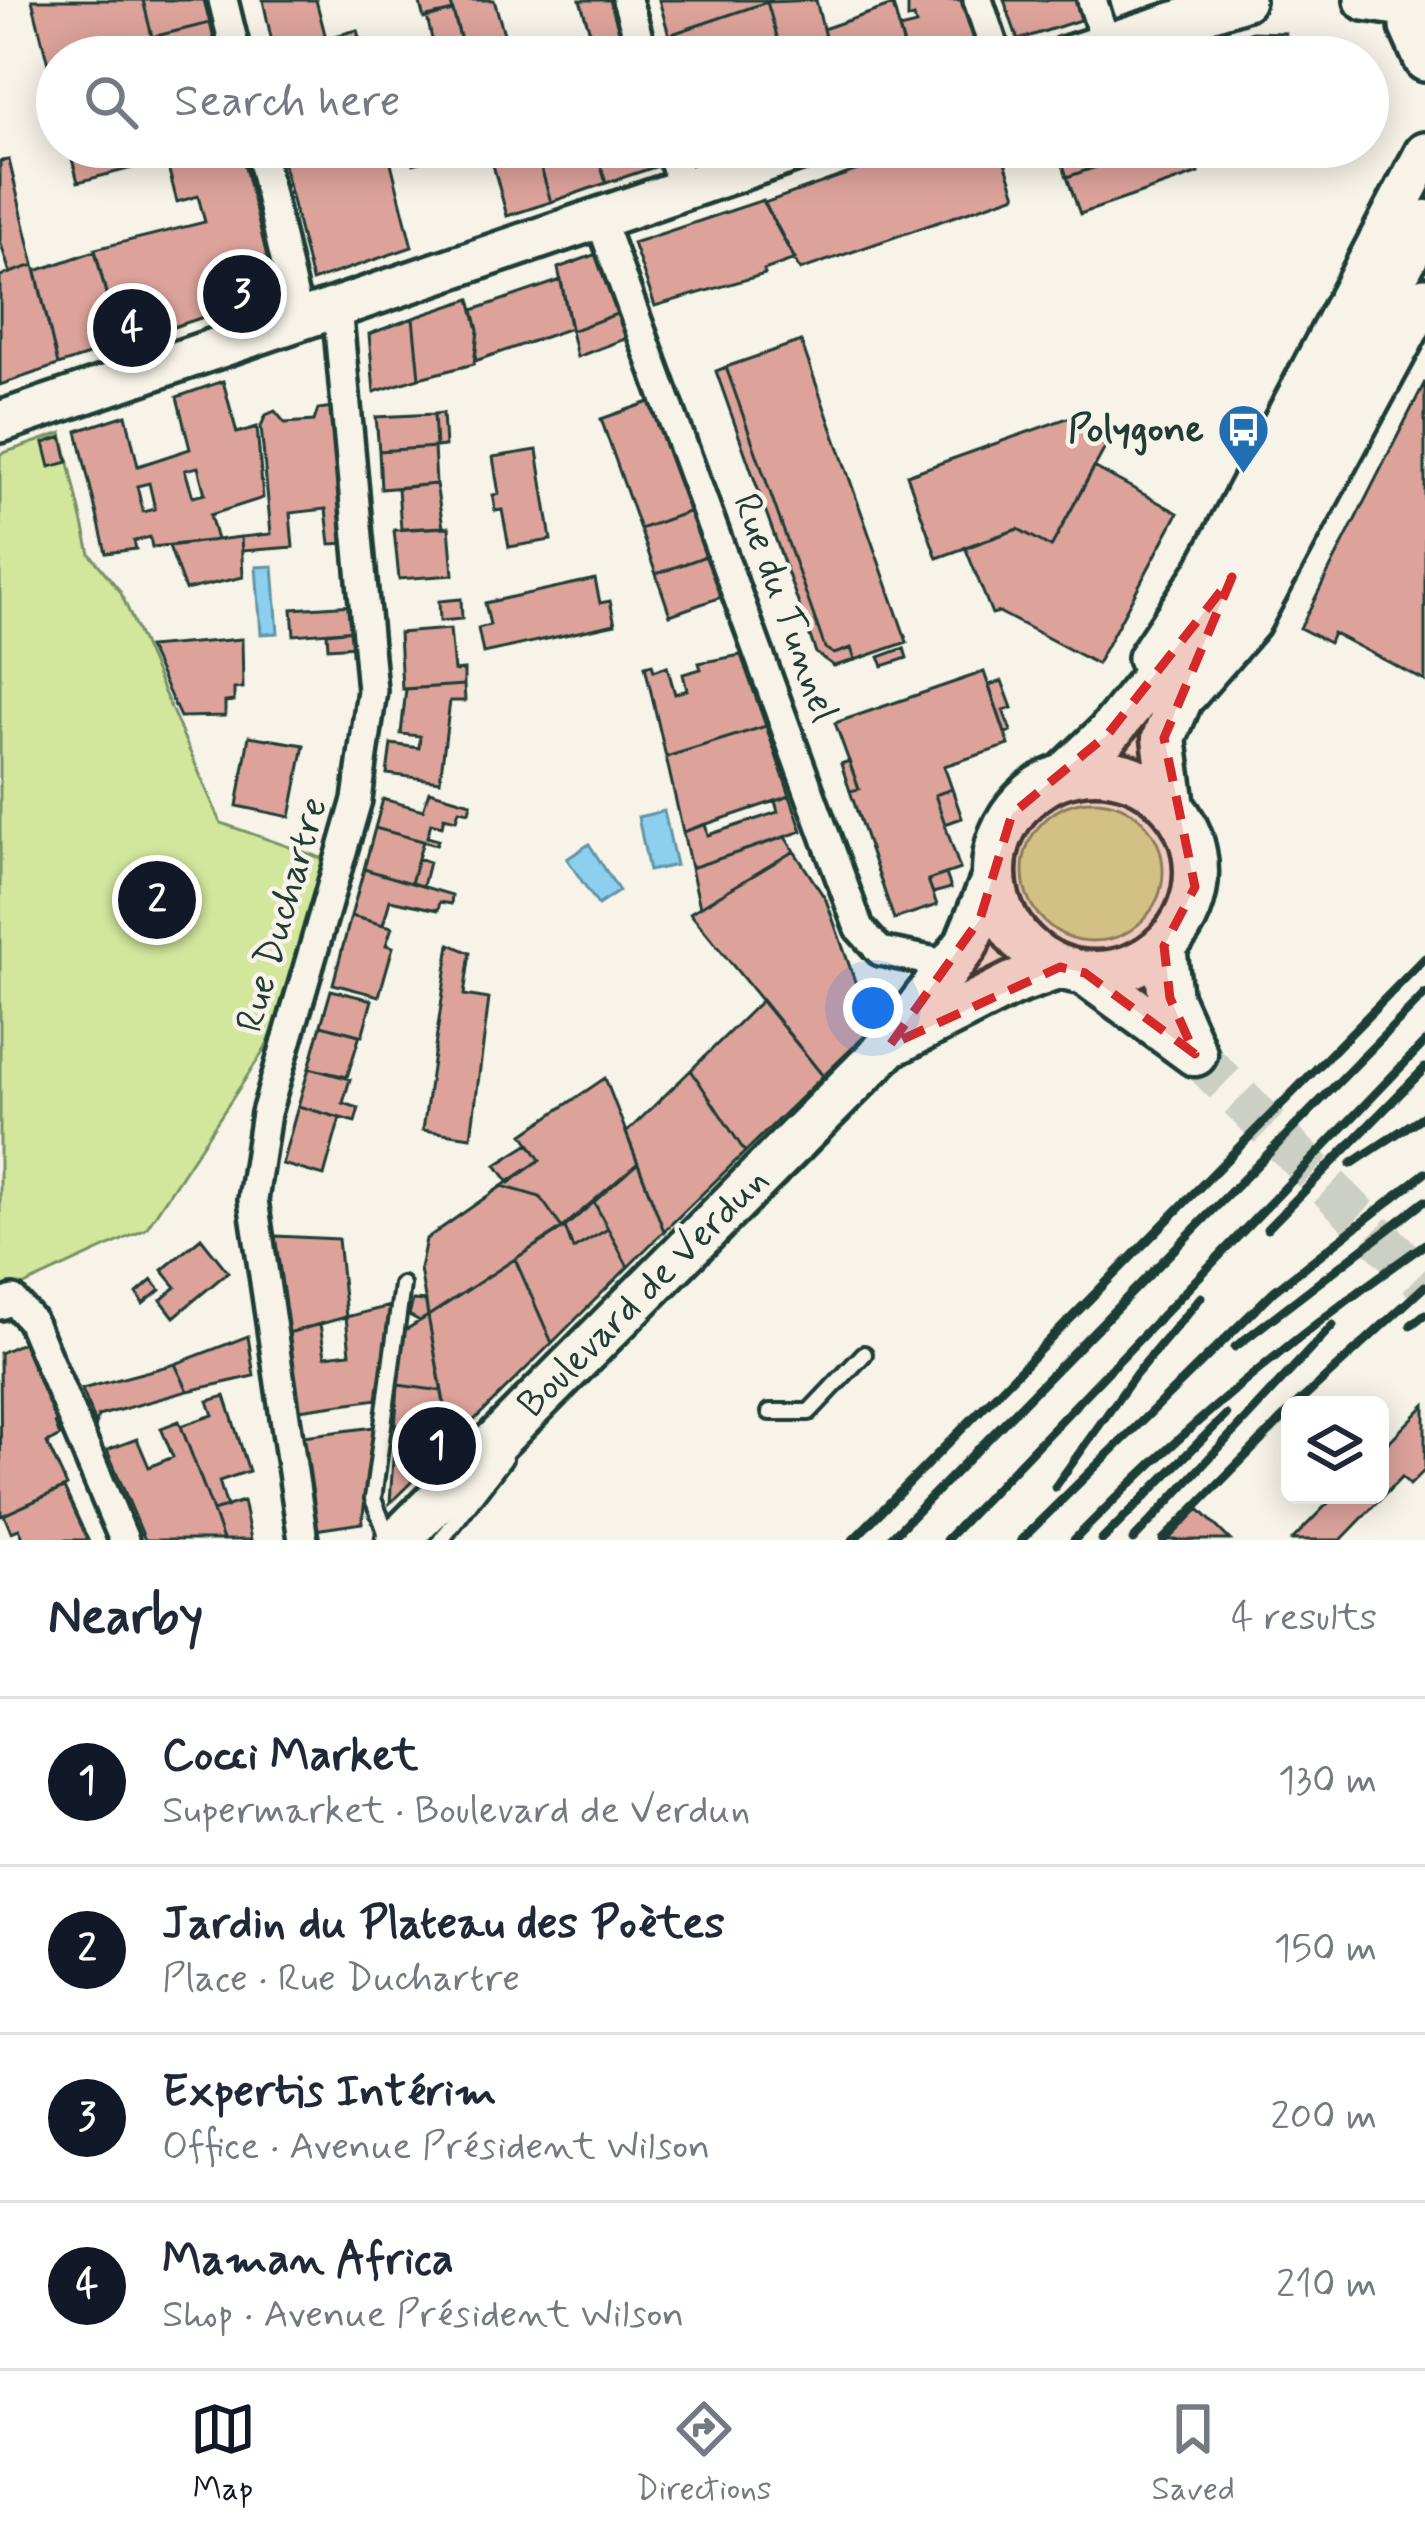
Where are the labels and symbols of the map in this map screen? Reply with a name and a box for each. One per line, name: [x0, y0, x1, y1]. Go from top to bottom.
pin: 3: [203, 249, 281, 339]
pin: 4: [93, 283, 171, 373]
bus stop icon: Polygone: [1215, 402, 1271, 476]
place label: Polygone: [1068, 405, 1204, 456]
street label: Rue du Tunnel: [719, 487, 849, 729]
street label: Rue Duchartre: [225, 792, 341, 1038]
pin: 2: [118, 855, 196, 945]
your location: [843, 978, 903, 1038]
street label: Boulevard de Verdun: [507, 1156, 781, 1430]
pin: 1: [398, 1401, 476, 1491]

